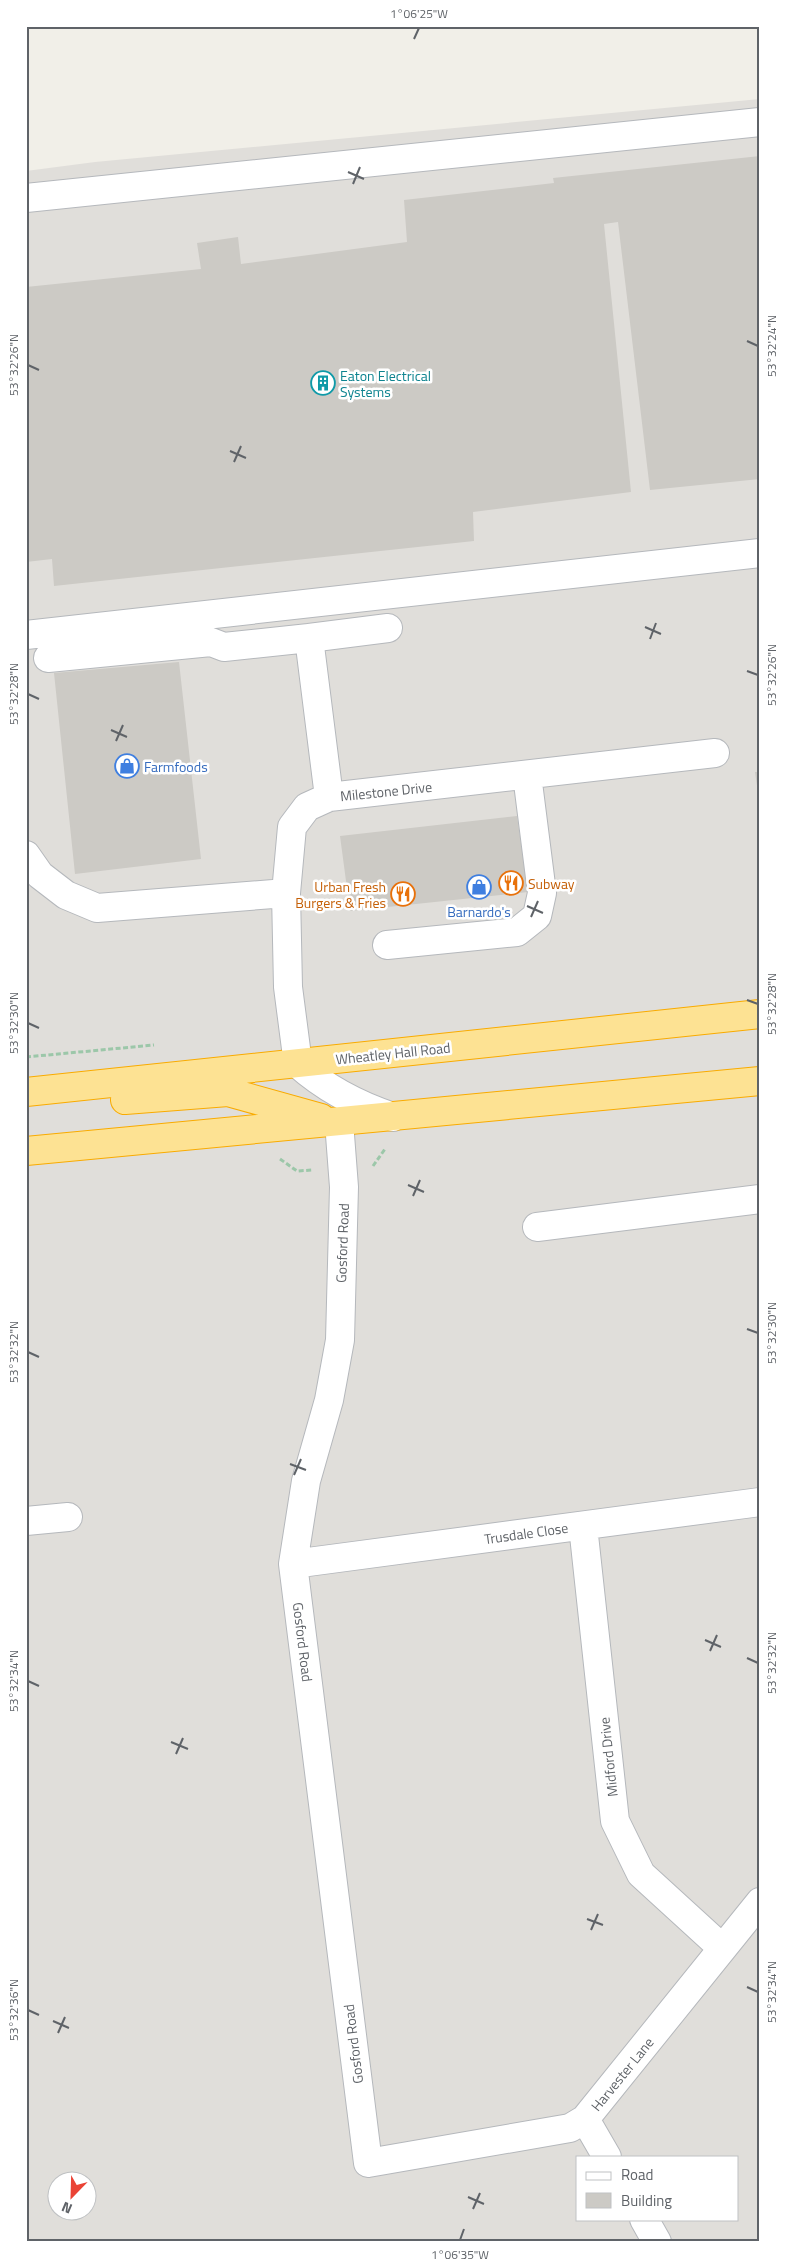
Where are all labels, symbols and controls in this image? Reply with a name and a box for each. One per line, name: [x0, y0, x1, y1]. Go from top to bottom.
text: 1°06'25"W: [390, 4, 448, 23]
text: 53°32'24"N: [762, 315, 781, 377]
text: 53°32'26"N: [4, 334, 23, 396]
place label: Eaton Electrical Systems: [340, 365, 431, 402]
building icon: Eaton Electrical Systems: [310, 370, 336, 396]
text: 53°32'26"N: [762, 644, 781, 706]
text: 53°32'28"N: [4, 663, 23, 725]
shop icon: Farmfoods: [114, 753, 140, 779]
place label: Farmfoods: [144, 756, 208, 777]
street label: Milestone Drive: [339, 776, 433, 806]
restaurant icon: Subway: [498, 870, 524, 896]
place label: Subway: [528, 873, 575, 894]
shop icon: Barnardo's: [466, 874, 492, 900]
place label: Urban Fresh Burgers & Fries: [295, 876, 386, 913]
restaurant icon: Urban Fresh Burgers & Fries: [390, 881, 416, 907]
place label: Barnardo's: [447, 901, 511, 922]
text: 53°32'28"N: [762, 973, 781, 1035]
text: 53°32'30"N: [4, 992, 23, 1054]
street label: Wheatley Hall Road: [335, 1037, 451, 1069]
street label: Gosford Road: [330, 1203, 354, 1283]
text: 53°32'30"N: [762, 1302, 781, 1364]
text: 53°32'32"N: [4, 1321, 23, 1383]
street label: Trusdale Close: [483, 1517, 569, 1549]
street label: Gosford Road: [288, 1601, 318, 1683]
text: 53°32'32"N: [762, 1632, 781, 1694]
text: 53°32'34"N: [4, 1650, 23, 1712]
street label: Midford Drive: [593, 1716, 623, 1798]
text: 53°32'34"N: [762, 1961, 781, 2023]
text: 53°32'36"N: [4, 1979, 23, 2041]
street label: Gosford Road: [338, 2003, 368, 2085]
street label: Harvester Lane: [586, 2033, 658, 2115]
legend: [576, 2156, 738, 2220]
text: Road: [621, 2163, 653, 2186]
north arrow: [48, 2170, 98, 2220]
text: Building: [621, 2189, 672, 2212]
text: N: [58, 2197, 75, 2220]
text: 1°06'35"W: [431, 2245, 489, 2264]

